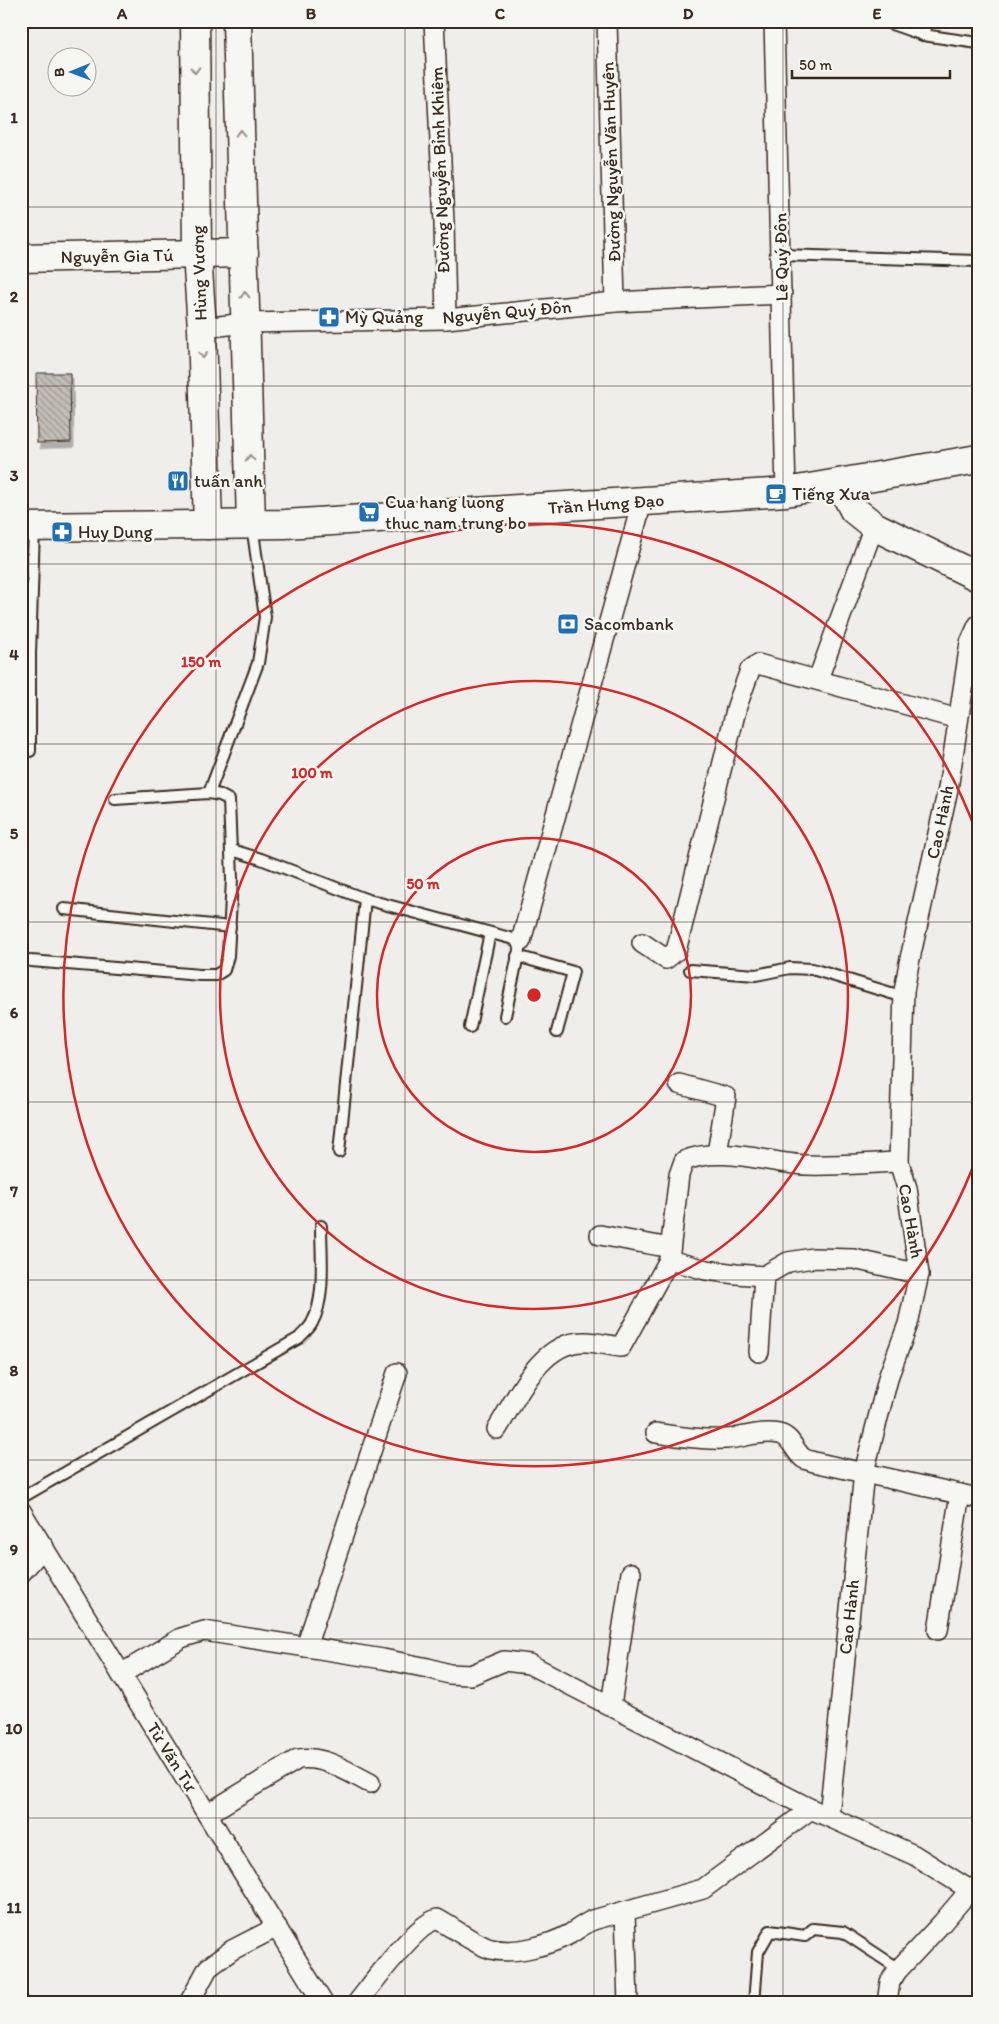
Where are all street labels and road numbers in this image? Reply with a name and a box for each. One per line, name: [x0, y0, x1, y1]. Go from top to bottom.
street label: Đường Nguyễn Văn Huyên: [597, 61, 625, 263]
street label: Đường Nguyễn Bỉnh Khiêm: [425, 66, 455, 274]
street label: Lê Quý Đôn: [769, 212, 793, 302]
street label: Hùng Vương: [186, 224, 212, 321]
street label: Nguyễn Gia Tú: [61, 244, 174, 268]
street label: Nguyễn Quý Đôn: [441, 295, 573, 329]
street label: Trần Hưng Đạo: [547, 489, 665, 519]
street label: Cao Hành: [921, 783, 959, 861]
street label: Cao Hành: [894, 1182, 928, 1260]
street label: Cao Hành: [834, 1578, 864, 1656]
street label: Từ Văn Tư: [142, 1718, 202, 1796]

